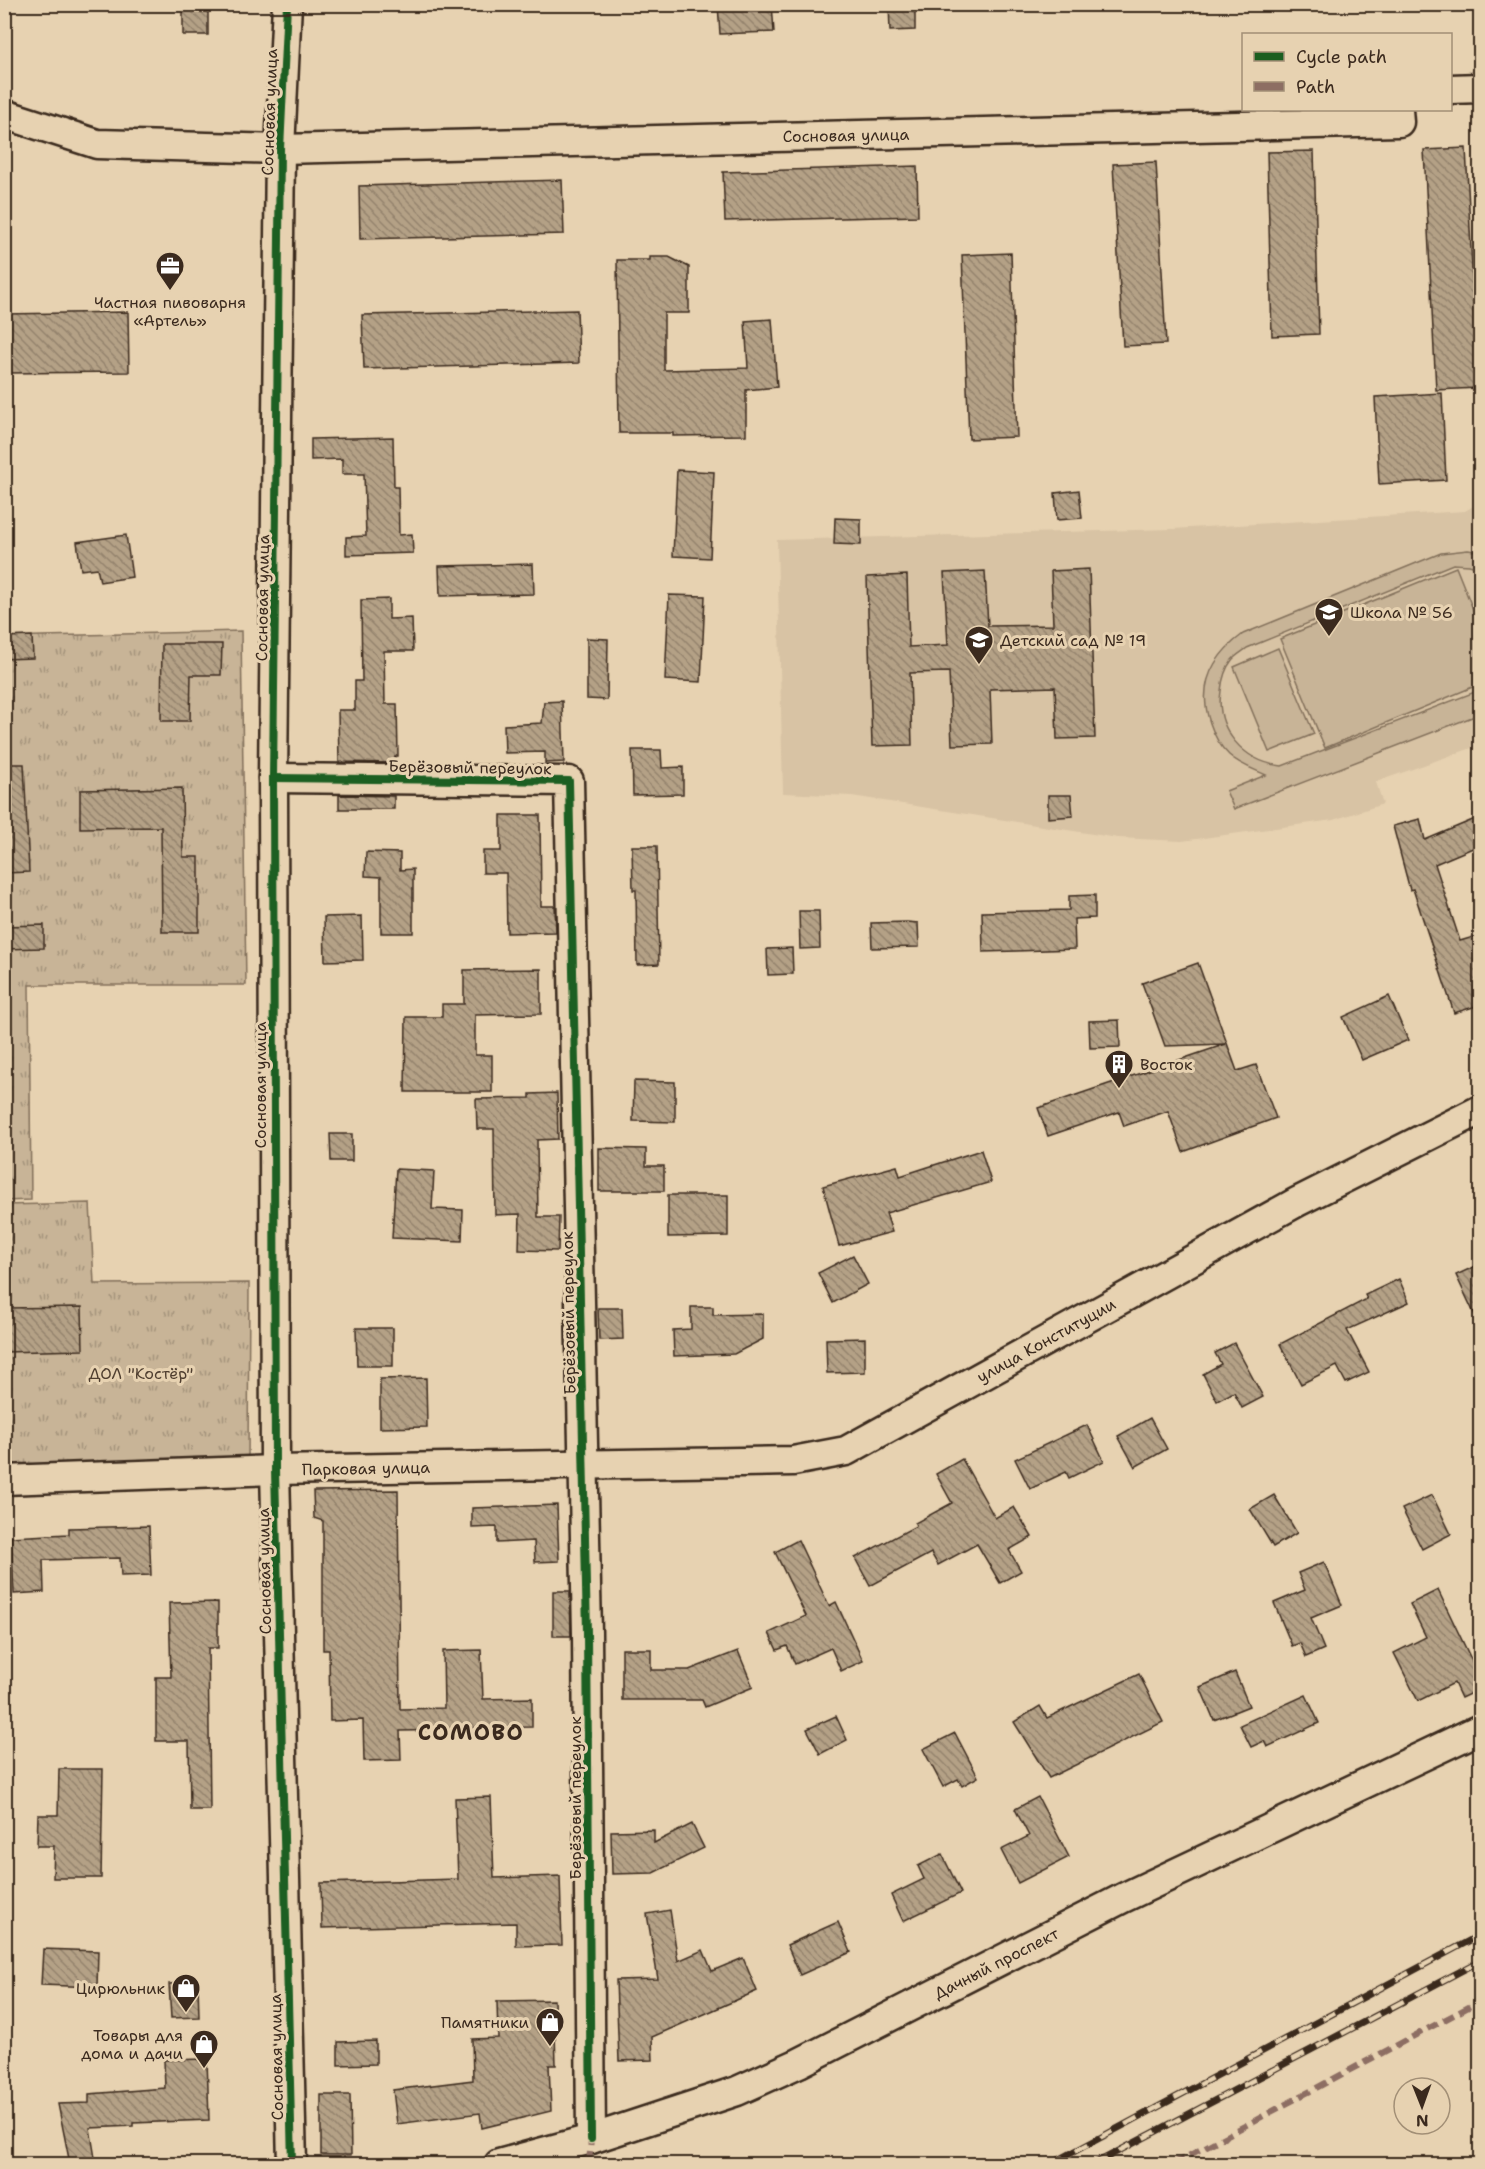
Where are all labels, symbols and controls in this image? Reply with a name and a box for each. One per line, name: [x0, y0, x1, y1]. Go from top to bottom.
legend: [1242, 33, 1452, 111]
text: Cycle path: [1296, 45, 1387, 69]
street label: Сосновая улица: [257, 48, 282, 176]
text: Path: [1296, 75, 1335, 99]
street label: Сосновая улица: [782, 124, 910, 147]
office icon: Частная пивоварня «Артель»: [154, 250, 186, 292]
place label: Частная пивоварня «Артель»: [94, 292, 246, 331]
street label: Сосновая улица: [251, 534, 274, 662]
school or university icon: Школа № 56: [1313, 596, 1345, 638]
place label: Школа № 56: [1350, 602, 1453, 623]
school or university icon: Детский сад № 19: [963, 624, 995, 666]
place label: Детский сад № 19: [1000, 630, 1146, 651]
street label: Берёзовый переулок: [388, 756, 552, 779]
street label: Сосновая улица: [250, 1021, 271, 1148]
building icon: Восток: [1103, 1048, 1135, 1090]
place label: Восток: [1140, 1054, 1193, 1075]
street label: Берёзовый переулок: [557, 1231, 580, 1395]
street label: улица Конституции: [973, 1294, 1119, 1387]
park label: ДОЛ "Костёр": [89, 1363, 193, 1384]
street label: Парковая улица: [302, 1457, 430, 1480]
street label: Сосновая улица: [253, 1507, 276, 1635]
street label: Берёзовый переулок: [565, 1716, 586, 1880]
district label: СОМОВО: [418, 1718, 524, 1747]
street label: Дачный проспект: [930, 1923, 1063, 2004]
shop icon: Цирюльник: [170, 1972, 202, 2014]
place label: Цирюльник: [76, 1978, 166, 1999]
street label: Сосновая улица: [265, 1993, 288, 2121]
shop icon: Памятники: [534, 2006, 566, 2048]
place label: Памятники: [441, 2012, 529, 2033]
place label: Товары для дома и дачи: [81, 2025, 183, 2064]
shop icon: Товары для дома и дачи: [188, 2028, 220, 2070]
north arrow: [1392, 2076, 1452, 2136]
text: N: [1416, 2110, 1429, 2131]

